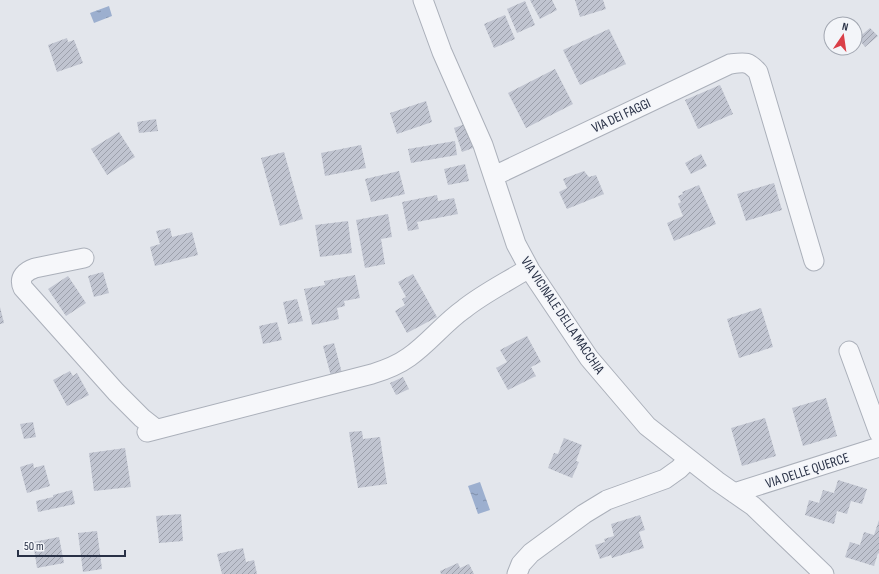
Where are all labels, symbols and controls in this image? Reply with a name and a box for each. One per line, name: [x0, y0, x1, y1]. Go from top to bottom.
north arrow: [823, 16, 863, 56]
text: N: [841, 20, 850, 34]
street label: VIA DEI FAGGI: [589, 94, 653, 136]
street label: VIA VICINALE DELLA MACCHIA: [517, 254, 609, 378]
street label: VIA DELLE QUERCE: [763, 449, 851, 492]
scale bar: [18, 532, 125, 558]
text: 50 m: [24, 539, 44, 554]

